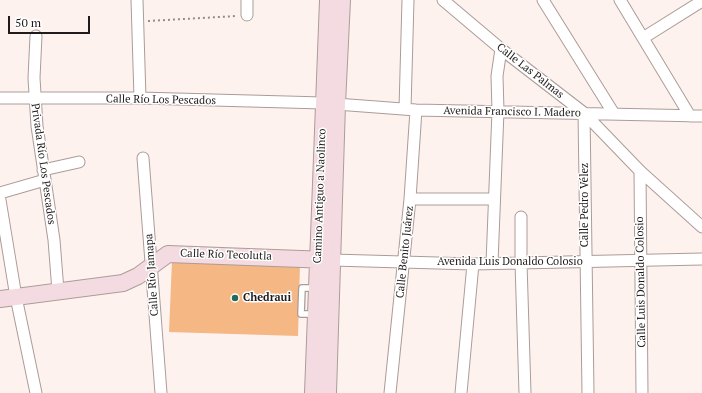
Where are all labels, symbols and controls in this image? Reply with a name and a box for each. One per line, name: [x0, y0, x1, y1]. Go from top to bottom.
scale bar: [10, 8, 92, 34]
text: 50 m: [15, 15, 41, 30]
street label: Calle Las Palmas: [494, 41, 566, 101]
street label: Calle Río Los Pescados: [106, 92, 216, 108]
street label: Privada Río Los Pescados: [28, 103, 58, 225]
street label: Avenida Francisco I. Madero: [443, 104, 581, 120]
street label: Camino Antiguo a Naolinco: [311, 128, 329, 264]
street label: Calle Pedro Vélez: [578, 163, 592, 247]
street label: Calle Benito Juárez: [394, 205, 416, 299]
street label: Calle Luis Donaldo Colosio: [633, 216, 649, 348]
street label: Calle Río Jamapa: [143, 233, 161, 317]
street label: Calle Río Tecolutla: [180, 247, 272, 263]
street label: Avenida Luis Donaldo Colosio: [437, 255, 583, 269]
place label: Chedraui: [243, 291, 291, 305]
marker: Chedraui: [230, 293, 240, 303]

